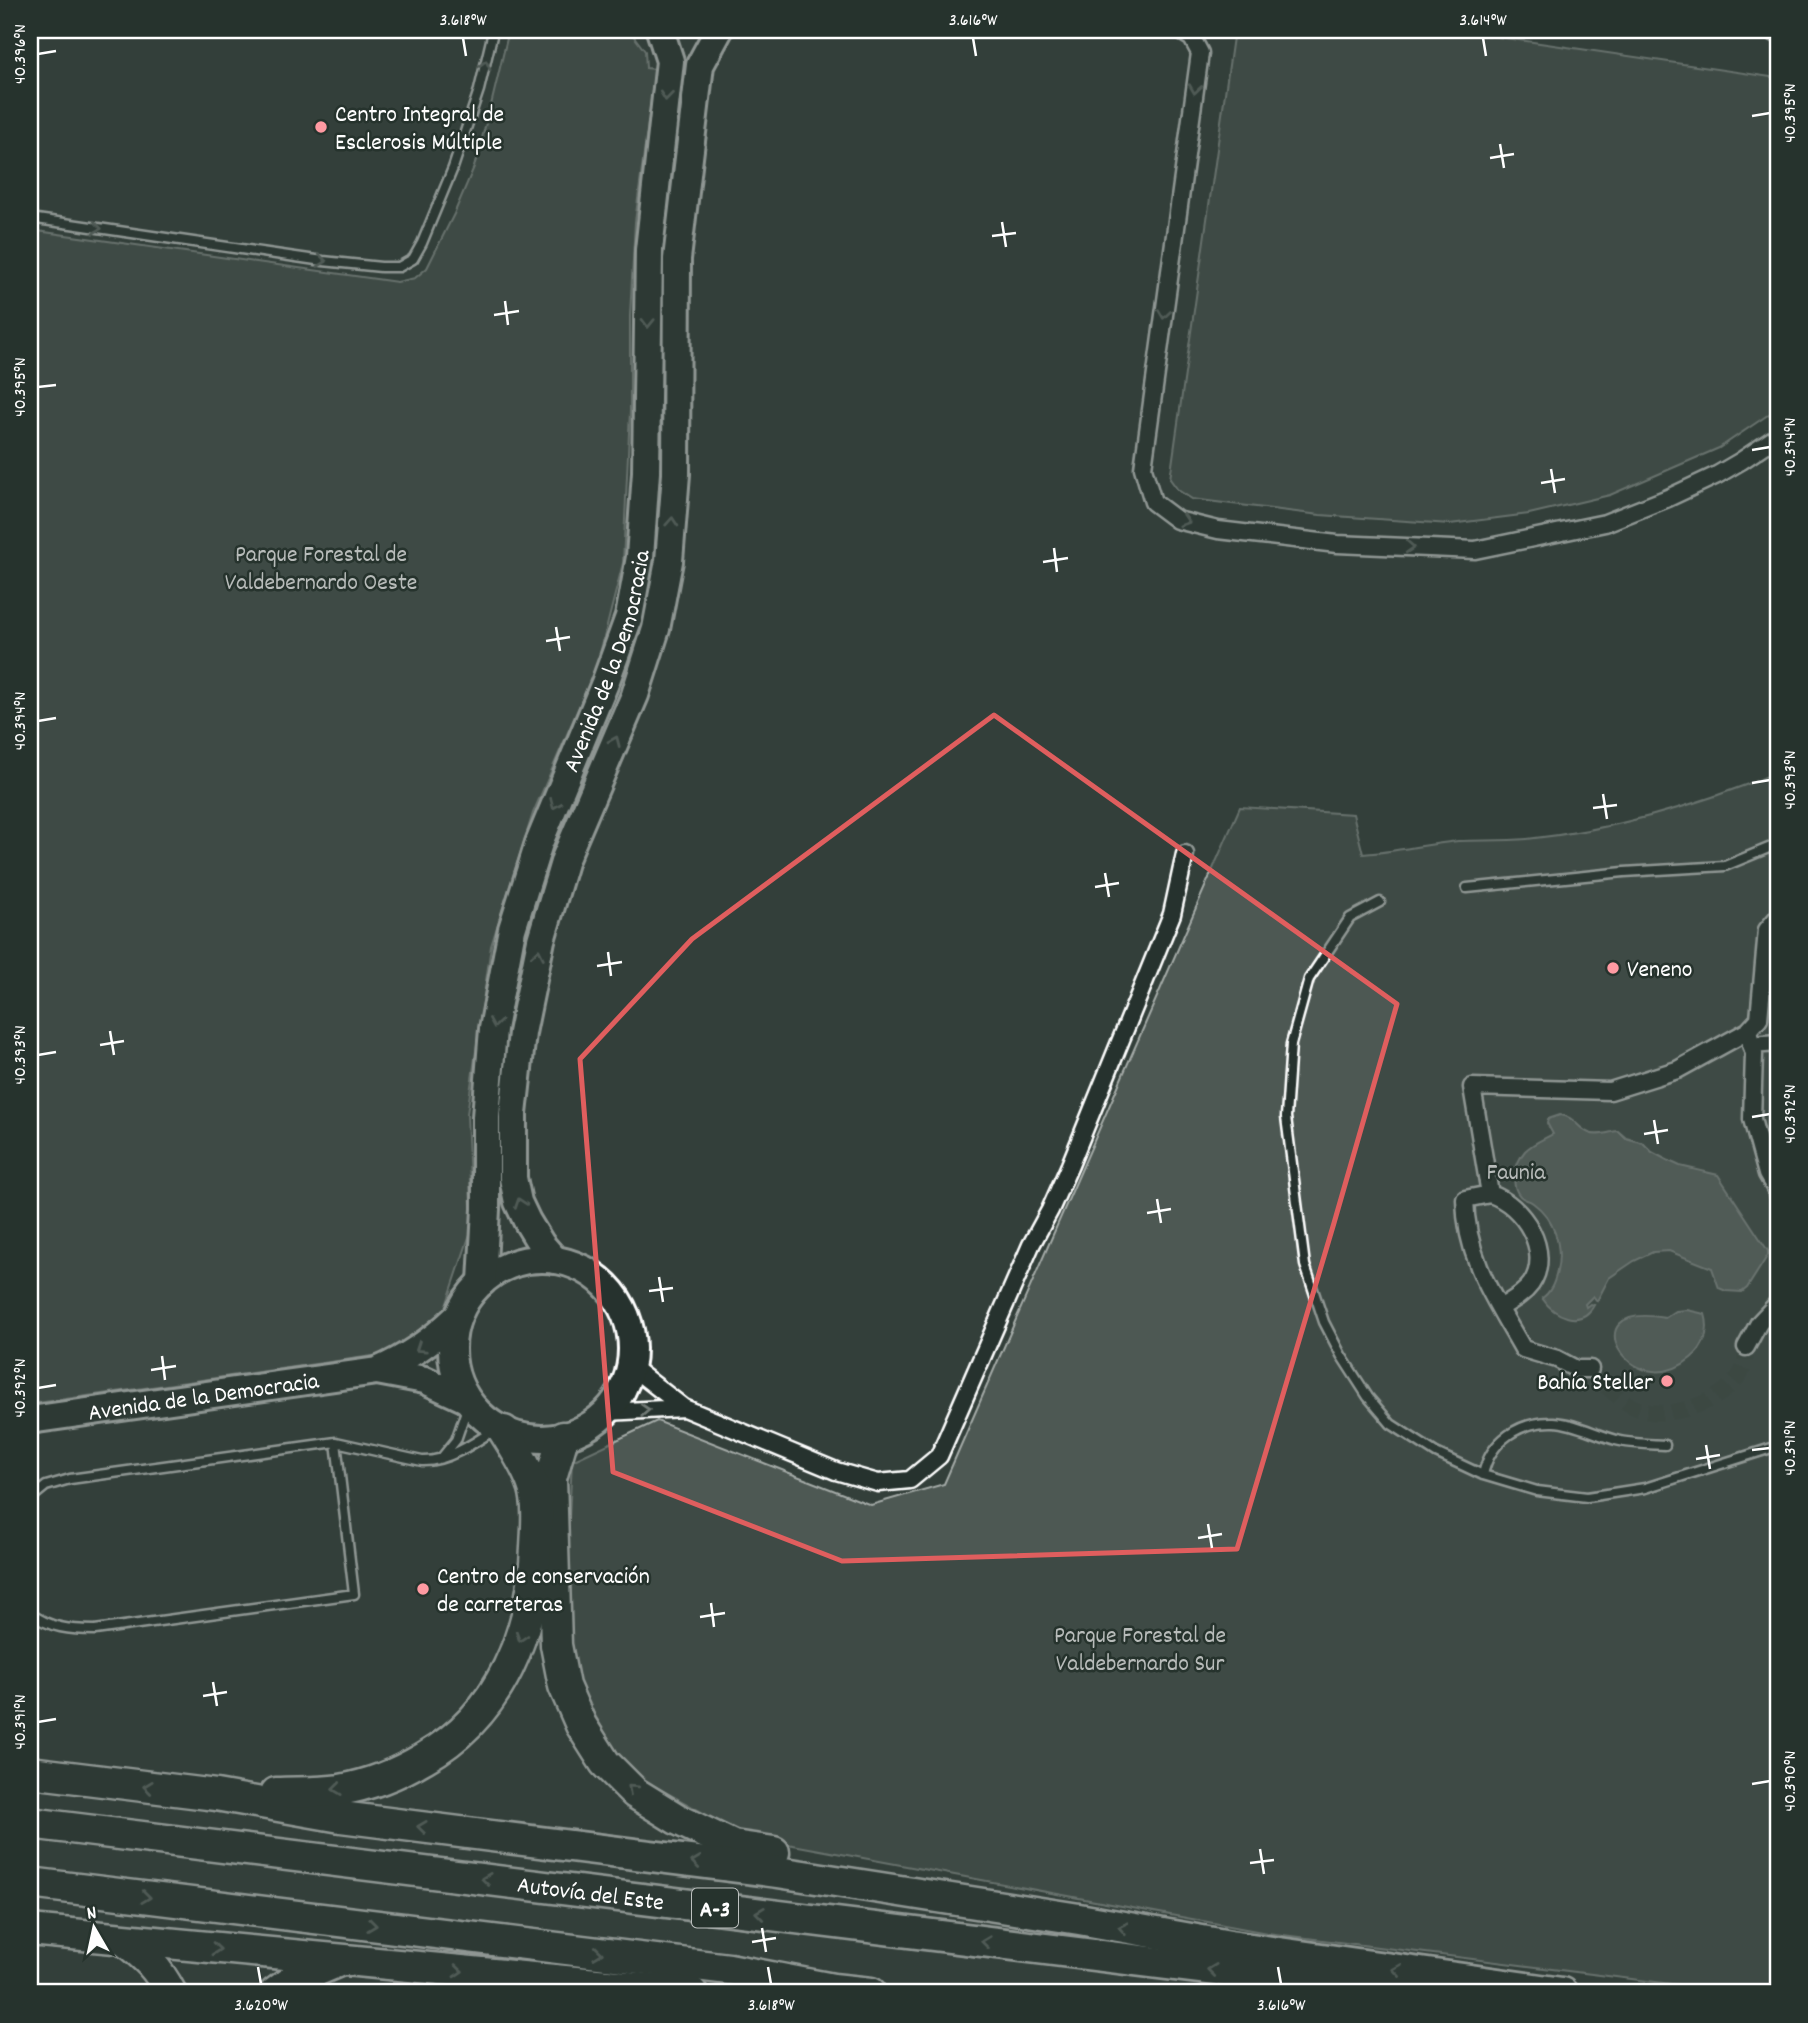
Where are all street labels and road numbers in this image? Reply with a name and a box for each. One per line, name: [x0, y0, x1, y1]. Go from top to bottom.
street label: Avenida de la Democracia: [556, 549, 660, 778]
street label: Avenida de la Democracia: [86, 1365, 322, 1432]
street label: Autovía del Este: [515, 1870, 666, 1921]
road number: A-3: [692, 1888, 738, 1927]

